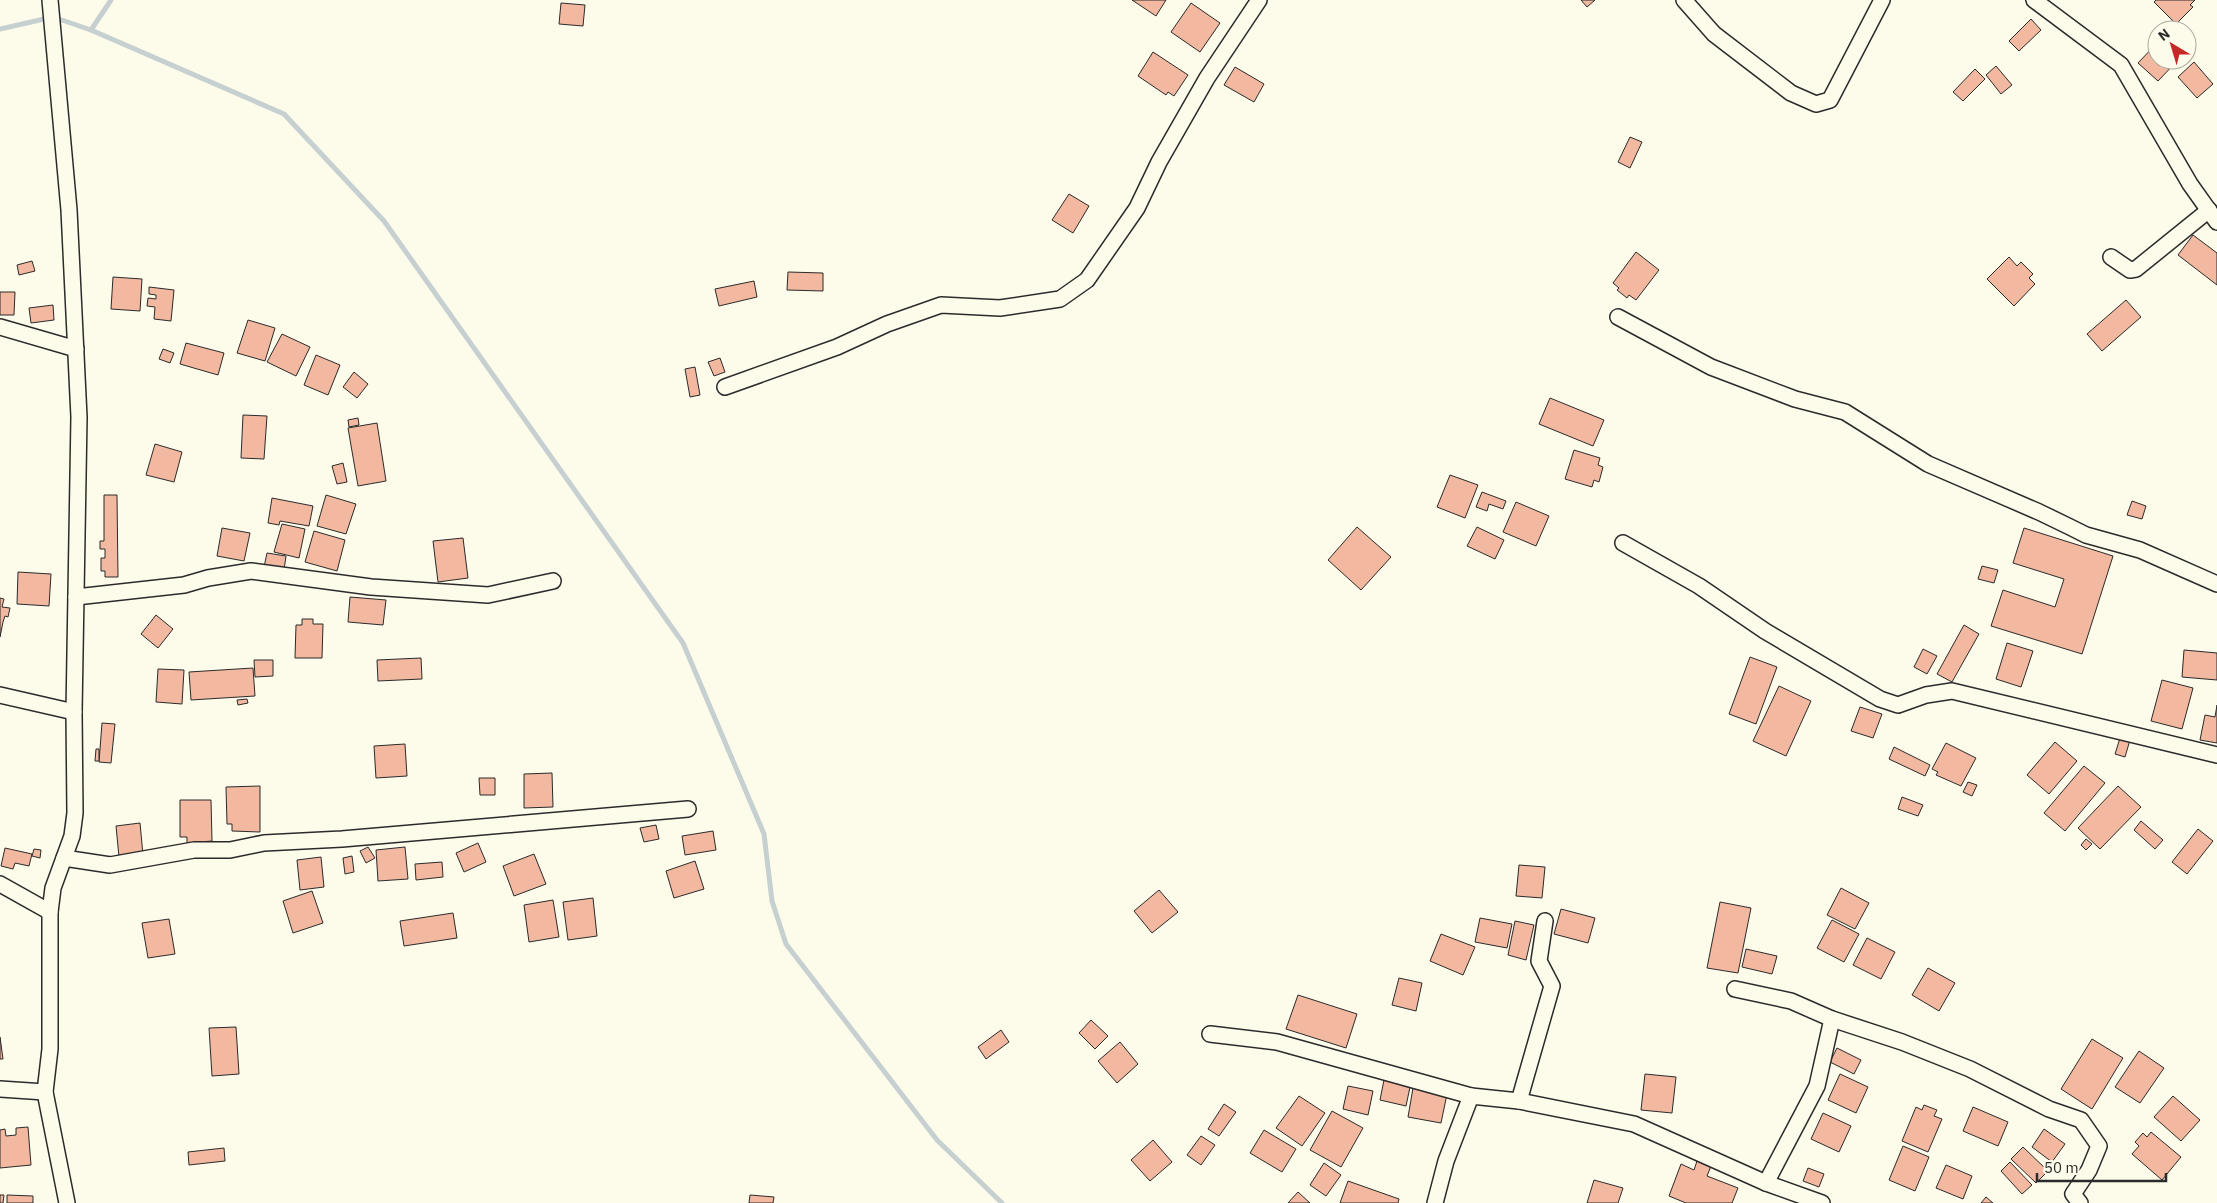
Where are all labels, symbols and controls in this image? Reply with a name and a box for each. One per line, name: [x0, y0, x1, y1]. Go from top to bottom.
north arrow: [2147, 20, 2197, 70]
text: N: [2154, 25, 2174, 45]
scale bar: [2037, 1150, 2166, 1182]
text: 50 m: [2044, 1158, 2079, 1177]

